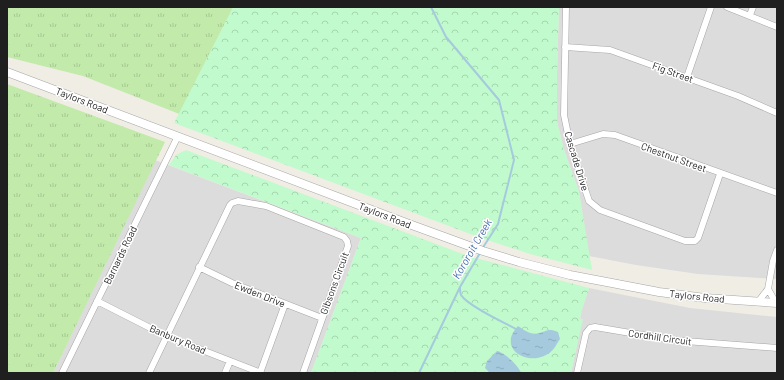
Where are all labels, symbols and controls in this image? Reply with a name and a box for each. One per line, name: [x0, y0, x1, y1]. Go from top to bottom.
street label: Fig Street: [651, 59, 696, 85]
street label: Taylors Road: [54, 84, 110, 116]
street label: Cascade Drive: [562, 130, 592, 192]
street label: Chestnut Street: [640, 140, 709, 175]
street label: Taylors Road: [357, 199, 413, 231]
water label: Kororoit Creek: [449, 216, 494, 281]
street label: Barnards Road: [101, 224, 139, 286]
street label: Gibsons Circuit: [317, 250, 351, 316]
street label: Ewden Drive: [233, 278, 287, 310]
street label: Taylors Road: [669, 287, 725, 305]
street label: Banbury Road: [148, 322, 208, 356]
street label: Cordhill Circuit: [627, 327, 693, 347]

